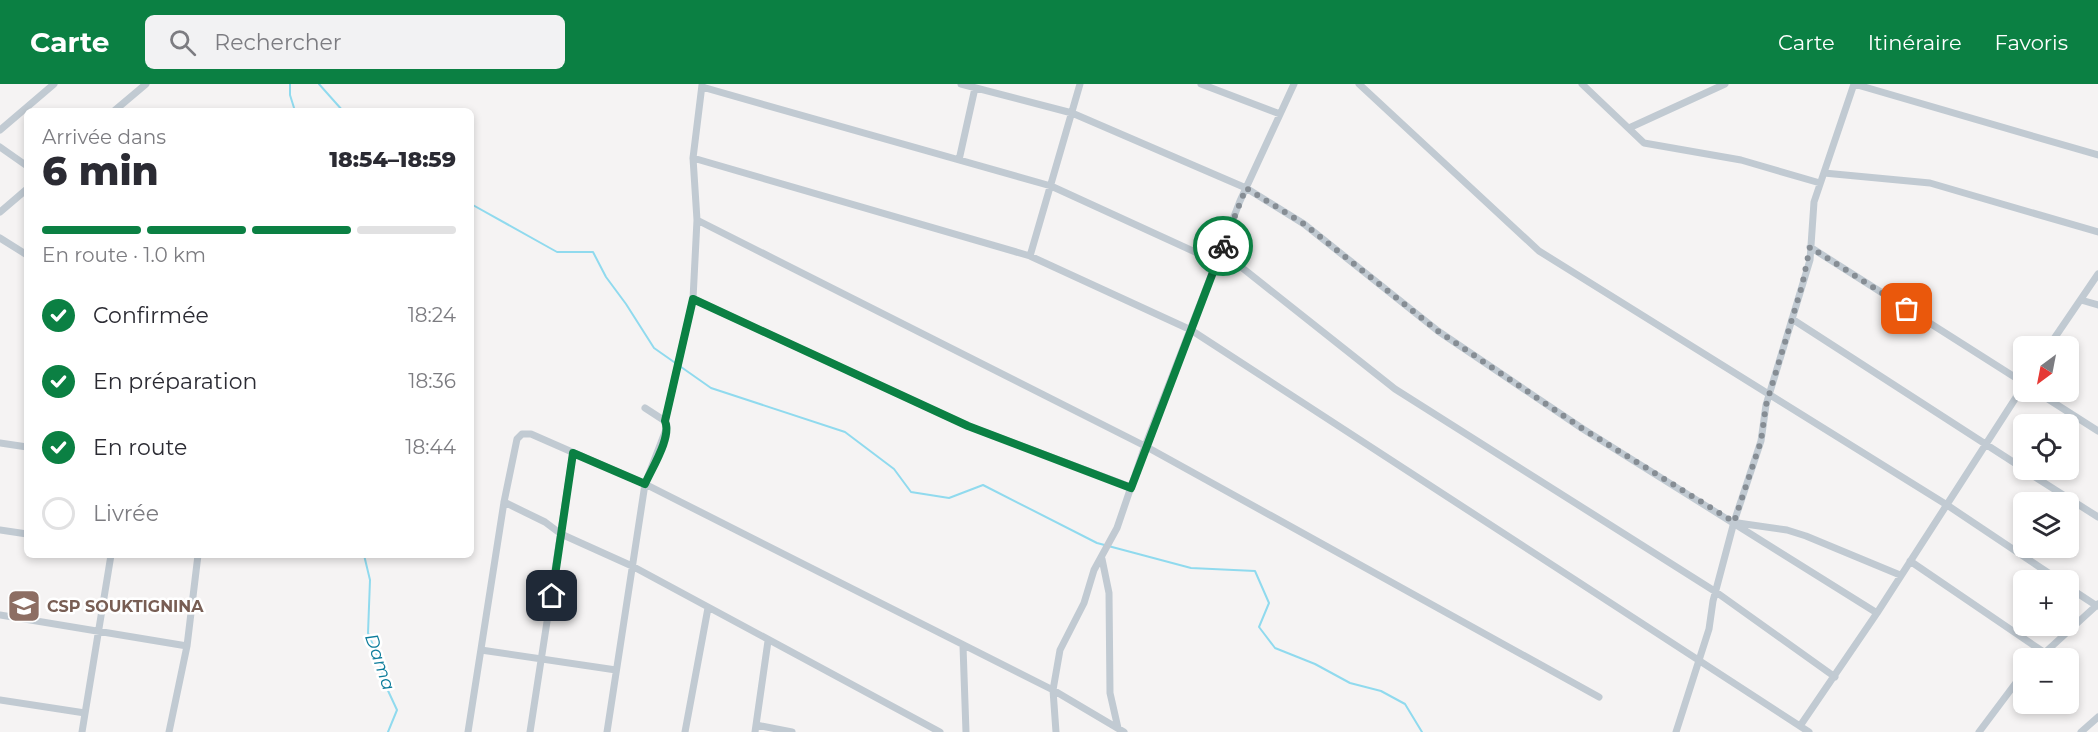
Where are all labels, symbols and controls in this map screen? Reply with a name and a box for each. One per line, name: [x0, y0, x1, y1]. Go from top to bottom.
search box: [145, 15, 565, 69]
text: Carte: [30, 25, 109, 59]
icon: search: [166, 26, 199, 59]
text: Rechercher: [214, 29, 342, 56]
text: Carte: [1778, 30, 1835, 55]
text: Itinéraire: [1868, 30, 1962, 55]
text: Favoris: [1995, 30, 2068, 55]
text: Arrivée dans: [42, 125, 166, 149]
text: 18:54–18:59: [329, 146, 456, 173]
text: 6 min: [42, 147, 159, 195]
courier: [1193, 216, 1253, 276]
icon: bike: [1207, 230, 1240, 263]
text: En route · 1.0 km: [42, 243, 206, 267]
pin: [1881, 283, 1932, 334]
icon: bag: [1890, 292, 1923, 325]
icon: check: [42, 299, 75, 332]
text: Confirmée: [93, 302, 209, 329]
text: 18:24: [408, 303, 456, 327]
north arrow: [2013, 336, 2079, 402]
map controls: [2013, 336, 2079, 714]
icon: check: [42, 365, 75, 398]
text: En préparation: [93, 368, 257, 395]
text: 18:36: [408, 369, 456, 393]
button: locate: [2013, 414, 2079, 480]
icon: check: [42, 431, 75, 464]
text: En route: [93, 434, 187, 461]
text: 18:44: [405, 435, 456, 459]
button: layers: [2013, 492, 2079, 558]
text: Livrée: [93, 500, 159, 527]
pin: [526, 570, 577, 621]
button: +: [2013, 570, 2079, 636]
icon: home: [535, 579, 568, 612]
school or university icon: CSP SOUKTIGNINA: [6, 588, 42, 624]
place label: CSP SOUKTIGNINA: [47, 597, 204, 616]
water label: Dama: [360, 631, 400, 693]
button: −: [2013, 648, 2079, 714]

